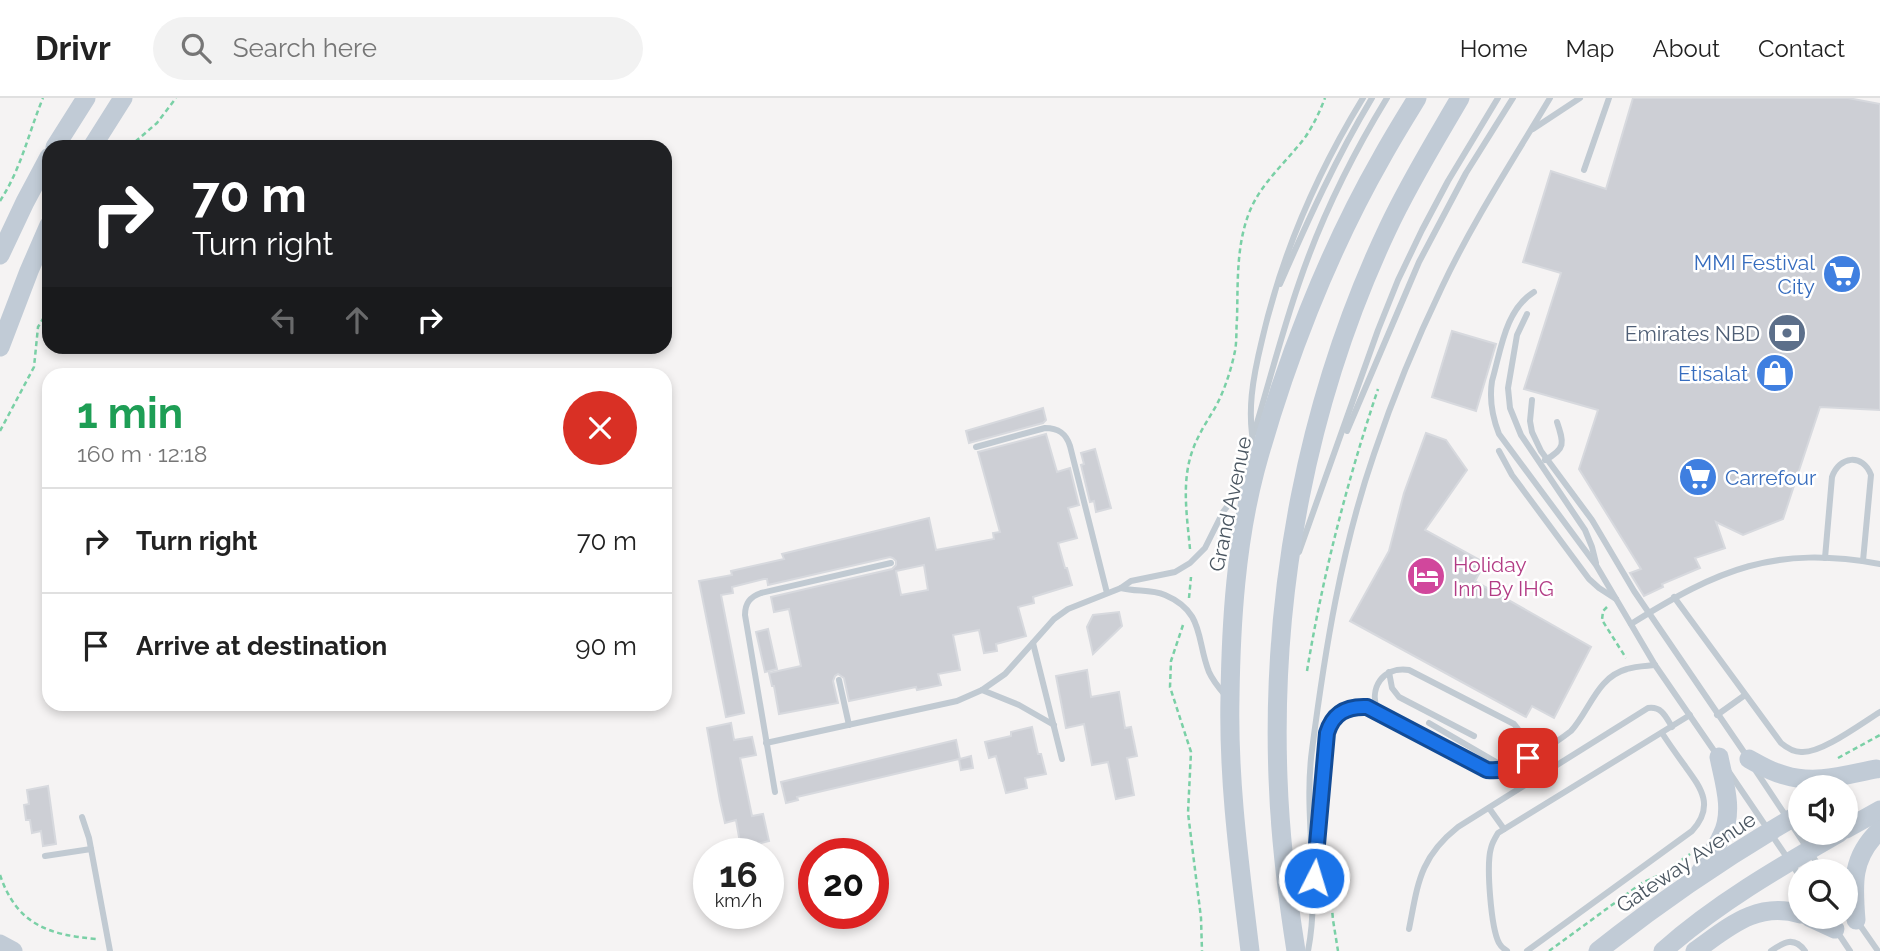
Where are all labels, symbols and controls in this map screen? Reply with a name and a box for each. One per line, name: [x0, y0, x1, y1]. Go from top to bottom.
search box: [153, 17, 643, 80]
text: Drivr: [35, 29, 111, 68]
icon: search: [177, 29, 215, 67]
text: Search here: [233, 33, 377, 63]
text: Home: [1460, 34, 1528, 63]
text: Map: [1566, 34, 1614, 63]
text: About: [1652, 34, 1720, 63]
text: Contact: [1758, 34, 1845, 63]
text: 70 m: [192, 166, 307, 223]
icon: right: [77, 168, 168, 259]
text: Turn right: [192, 225, 333, 262]
place label: MMI Festival City: [1694, 250, 1815, 299]
supermarket icon: MMI Festival City: [1821, 253, 1863, 295]
icon: left: [265, 301, 303, 339]
icon: ahead: [338, 301, 376, 339]
icon: right: [411, 301, 449, 339]
bank icon: Emirates NBD: [1766, 312, 1808, 354]
place label: Emirates NBD: [1625, 321, 1760, 346]
shop icon: Etisalat: [1754, 352, 1796, 394]
place label: Etisalat: [1678, 361, 1748, 386]
text: 1 min: [77, 389, 183, 438]
button: close: [563, 391, 637, 465]
street label: Grand Avenue: [1203, 434, 1257, 574]
text: 160 m · 12:18: [77, 440, 208, 467]
supermarket icon: Carrefour: [1677, 456, 1719, 498]
place label: Carrefour: [1725, 465, 1817, 490]
icon: right: [77, 522, 115, 560]
text: Turn right: [136, 526, 257, 556]
text: 70 m: [577, 526, 637, 556]
place label: Holiday Inn By IHG: [1453, 552, 1554, 601]
hotel icon: Holiday Inn By IHG: [1405, 555, 1447, 597]
icon: arrive: [77, 627, 115, 665]
text: Arrive at destination: [136, 631, 387, 661]
text: 90 m: [575, 631, 637, 661]
pin: [1498, 728, 1558, 788]
icon: arrive: [1509, 739, 1547, 777]
map controls: [1788, 775, 1858, 929]
button: sound: [1788, 775, 1858, 845]
street label: Gateway Avenue: [1612, 806, 1760, 918]
speed limit sign: 20: [798, 838, 889, 929]
position arrow: [1277, 841, 1351, 915]
text: 16: [719, 854, 758, 895]
button: search: [1788, 859, 1858, 929]
text: km/h: [715, 890, 762, 911]

